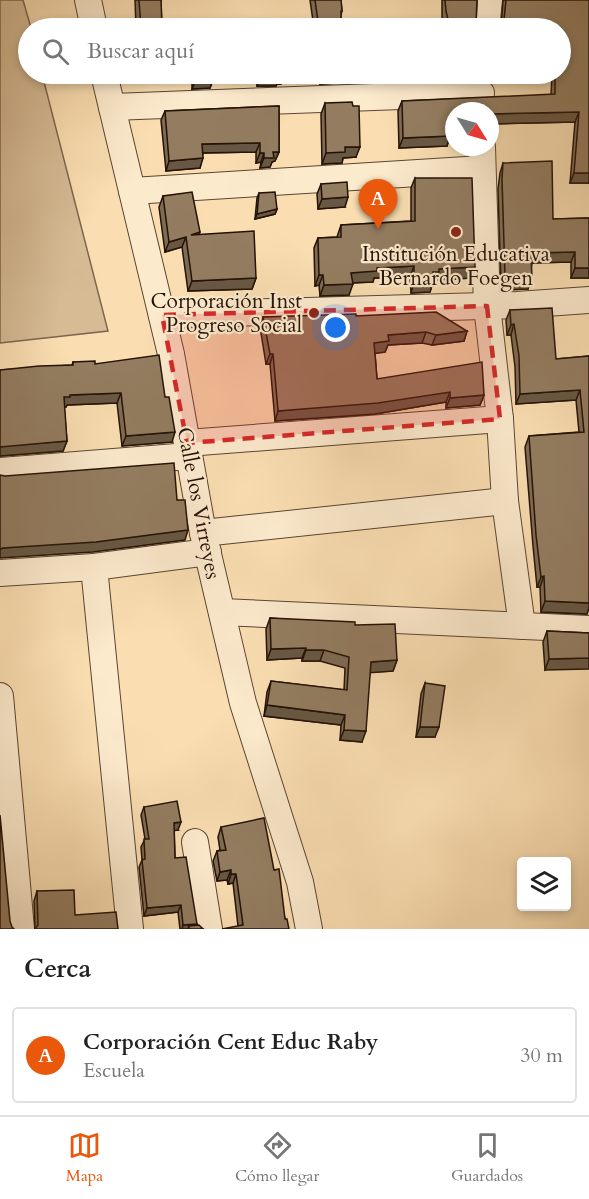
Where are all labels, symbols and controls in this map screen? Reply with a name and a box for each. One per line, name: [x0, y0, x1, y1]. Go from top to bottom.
search box: [18, 18, 571, 84]
icon: search: [39, 35, 72, 68]
text: Buscar aquí: [87, 36, 194, 66]
north arrow: [445, 102, 499, 156]
pin: A: [358, 180, 398, 229]
marker: Institución Educativa Bernardo Foegen: [449, 225, 463, 239]
place label: Institución Educativa Bernardo Foegen: [362, 240, 550, 293]
place label: Corporación Inst Progreso Social: [150, 287, 302, 340]
marker: Corporación Inst Progreso Social: [307, 306, 321, 320]
your location: [321, 313, 350, 342]
street label: Calle los Virreyes: [170, 425, 227, 582]
map controls: [517, 857, 571, 911]
button: layers: [517, 857, 571, 911]
text: Cerca: [24, 951, 91, 986]
text: Corporación Cent Educ Raby: [83, 1027, 378, 1057]
text: A: [38, 1042, 53, 1069]
text: 30 m: [520, 1042, 563, 1069]
text: Escuela: [83, 1057, 145, 1084]
tab: Mapa: [66, 1129, 103, 1187]
tab: Cómo llegar: [235, 1129, 319, 1187]
tab: Guardados: [451, 1129, 523, 1187]

